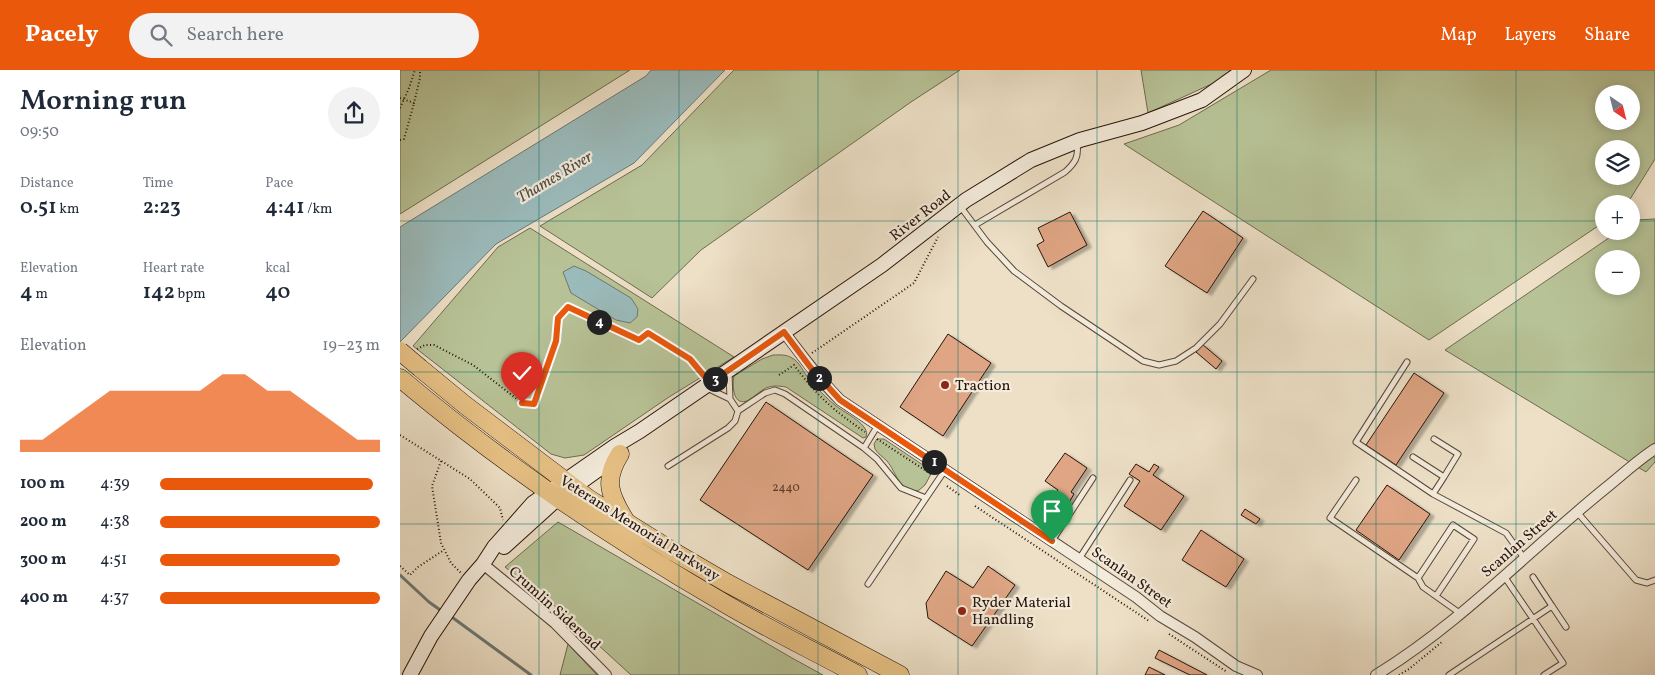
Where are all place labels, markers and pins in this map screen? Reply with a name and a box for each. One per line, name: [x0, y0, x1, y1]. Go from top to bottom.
pin: 4: [586, 310, 612, 334]
pin: [501, 352, 543, 403]
pin: 3: [702, 366, 728, 392]
pin: 2: [806, 366, 832, 390]
place label: Traction: [955, 376, 1010, 397]
marker: Traction: [939, 379, 951, 391]
pin: 1: [922, 450, 946, 474]
pin: [1031, 490, 1073, 541]
place label: Ryder Material Handling: [972, 593, 1071, 631]
marker: Ryder Material Handling: [956, 605, 968, 617]

